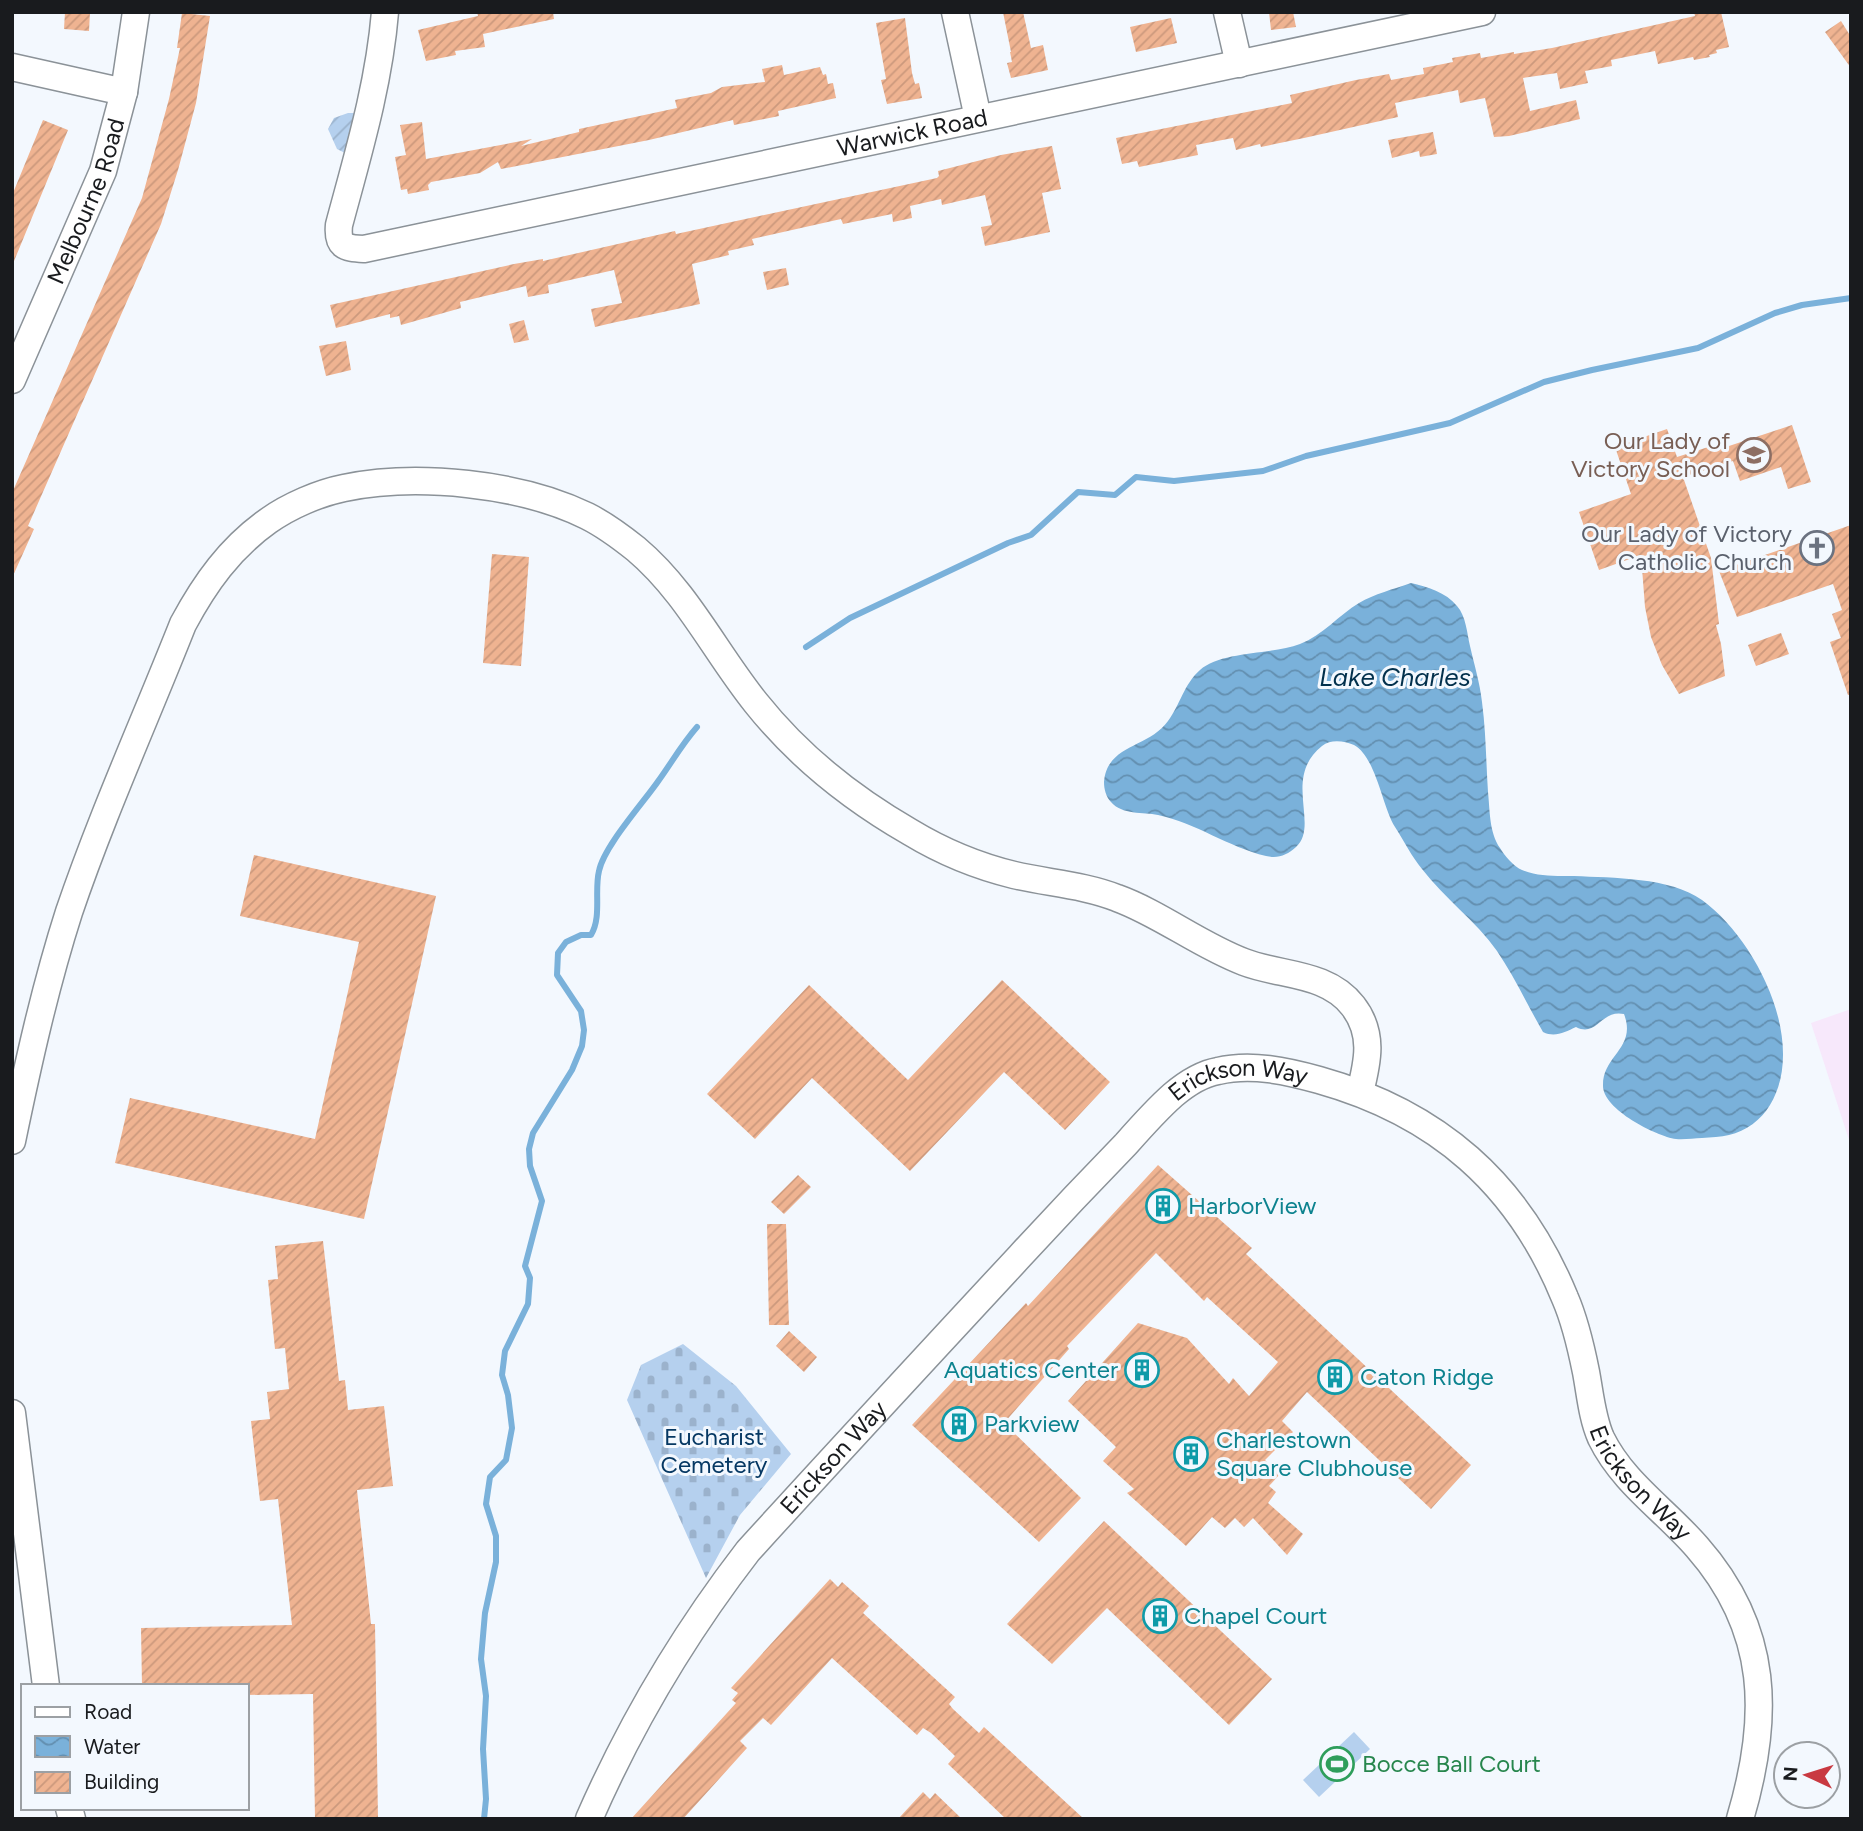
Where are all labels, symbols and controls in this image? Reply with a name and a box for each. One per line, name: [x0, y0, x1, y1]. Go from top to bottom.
street label: Warwick Road: [835, 102, 990, 162]
street label: Melbourne Road: [41, 115, 130, 288]
place label: Our Lady of Victory School: [1571, 426, 1730, 483]
school or university icon: Our Lady of Victory School: [1735, 436, 1773, 474]
place label: Our Lady of Victory Catholic Church: [1581, 519, 1792, 576]
church icon: Our Lady of Victory Catholic Church: [1798, 529, 1836, 567]
water label: Lake Charles: [1319, 661, 1471, 693]
street label: Erickson Way: [1162, 1053, 1311, 1107]
building icon: HarborView: [1144, 1187, 1182, 1225]
place label: HarborView: [1188, 1191, 1316, 1220]
building icon: Aquatics Center: [1123, 1351, 1161, 1389]
place label: Aquatics Center: [944, 1355, 1118, 1384]
building icon: Caton Ridge: [1316, 1358, 1354, 1396]
place label: Caton Ridge: [1360, 1362, 1494, 1391]
street label: Erickson Way: [774, 1394, 893, 1520]
building icon: Parkview: [940, 1405, 978, 1443]
place label: Parkview: [984, 1409, 1079, 1438]
street label: Erickson Way: [1583, 1421, 1698, 1546]
park label: Eucharist Cemetery: [661, 1422, 768, 1479]
place label: Charlestown Square Clubhouse: [1216, 1425, 1412, 1482]
building icon: Charlestown Square Clubhouse: [1172, 1435, 1210, 1473]
building icon: Chapel Court: [1141, 1597, 1179, 1635]
place label: Chapel Court: [1184, 1601, 1327, 1630]
legend: [21, 1684, 248, 1810]
text: Road: [84, 1699, 132, 1724]
text: Water: [84, 1734, 140, 1759]
north arrow: [1772, 1740, 1842, 1810]
sports icon: Bocce Ball Court: [1318, 1745, 1356, 1783]
place label: Bocce Ball Court: [1362, 1749, 1541, 1778]
text: N: [1779, 1766, 1803, 1782]
text: Building: [84, 1769, 159, 1794]

